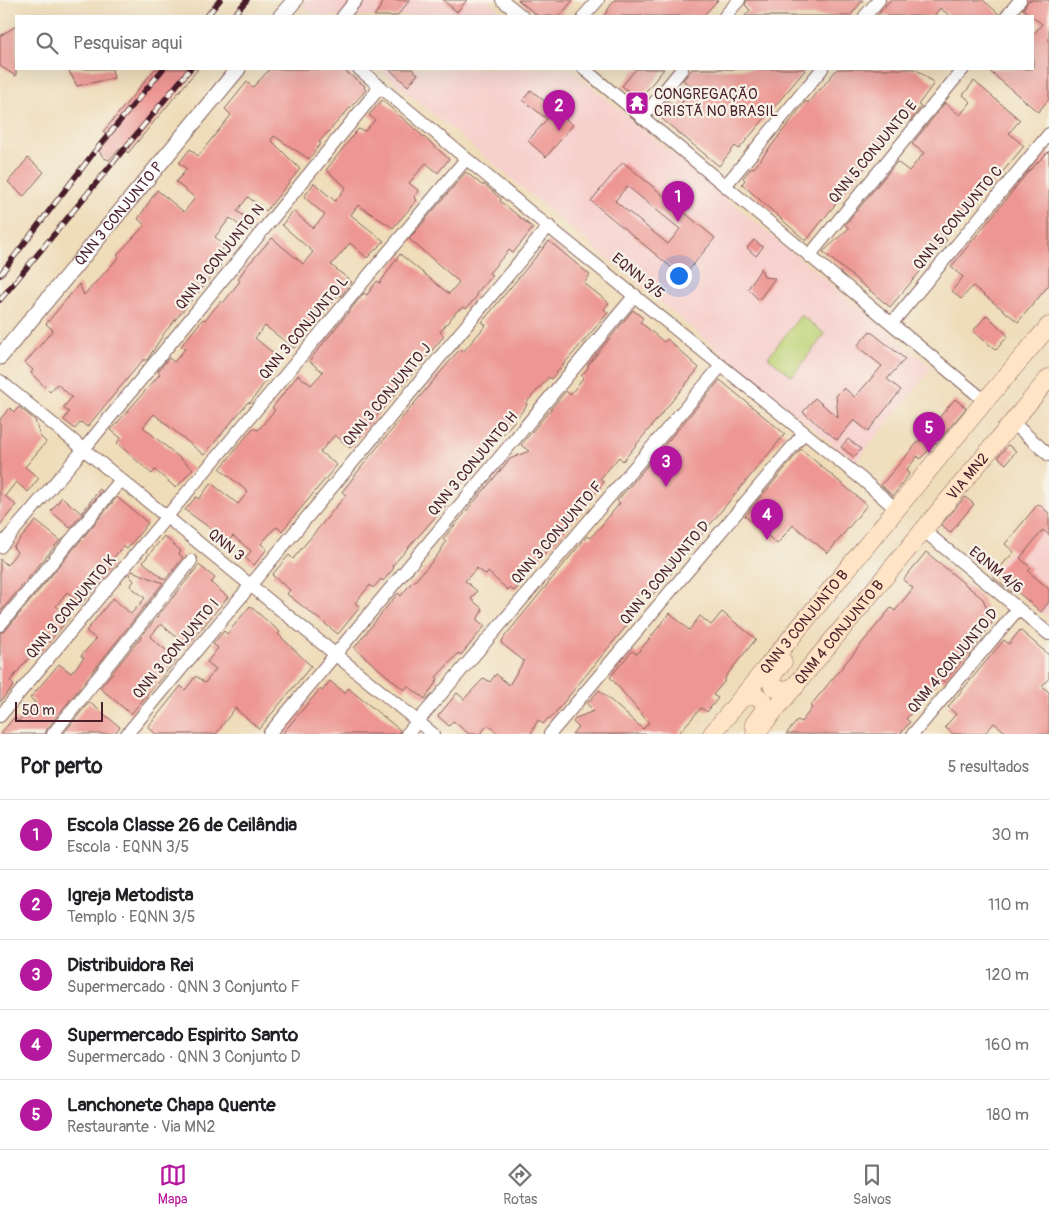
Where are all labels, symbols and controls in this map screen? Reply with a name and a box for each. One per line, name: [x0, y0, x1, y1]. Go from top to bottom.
search box: [15, 15, 1034, 70]
icon: search: [33, 29, 61, 57]
text: Pesquisar aqui: [73, 31, 182, 55]
place label: CONGREGAÇÃO CRISTÃ NO BRASIL: [654, 85, 778, 121]
pin: 2: [543, 90, 575, 131]
temple icon: CONGREGAÇÃO CRISTÃ NO BRASIL: [624, 90, 650, 116]
street label: QNN 5 CONJUNTO E: [824, 97, 922, 207]
street label: QNN 3 CONJUNTO P: [70, 158, 167, 270]
street label: QNN 5 CONJUNTO C: [909, 162, 1007, 274]
pin: 1: [662, 181, 694, 222]
street label: QNN 3 CONJUNTO N: [171, 200, 269, 314]
street label: EQNN 3/5: [608, 249, 668, 303]
your location: [666, 263, 692, 289]
street label: QNN 3 CONJUNTO L: [255, 272, 353, 384]
street label: QNN 3 CONJUNTO J: [339, 340, 435, 450]
street label: QNN 3 CONJUNTO H: [424, 408, 522, 520]
pin: 5: [913, 412, 945, 453]
pin: 3: [650, 446, 682, 487]
street label: VIA MN2: [943, 449, 993, 504]
street label: QNN 3 CONJUNTO F: [507, 478, 607, 588]
pin: 4: [751, 499, 783, 540]
street label: QNN 3 CONJUNTO D: [616, 517, 714, 629]
street label: QNN 3: [204, 525, 248, 565]
street label: EQNM 4/6: [965, 542, 1027, 598]
street label: QNN 3 CONJUNTO K: [22, 551, 120, 663]
street label: QNN 3 CONJUNTO B: [756, 566, 852, 678]
street label: QNM 4 CONJUNTO B: [790, 576, 888, 689]
street label: QNN 3 CONJUNTO I: [128, 595, 224, 703]
street label: QNM 4 CONJUNTO D: [903, 605, 1003, 717]
scale bar: [15, 699, 102, 722]
text: 50 m: [22, 702, 55, 719]
text: Por perto: [20, 753, 102, 780]
text: 5 resultados: [948, 757, 1029, 777]
text: Escola Classe 26 de Ceilândia: [67, 813, 297, 837]
text: 1: [33, 825, 39, 845]
text: 30 m: [991, 825, 1029, 845]
text: Escola · EQNN 3/5: [67, 837, 189, 857]
text: Igreja Metodista: [67, 883, 194, 907]
text: 2: [32, 895, 40, 915]
text: 110 m: [988, 895, 1029, 915]
text: Templo · EQNN 3/5: [67, 907, 195, 927]
text: Distribuidora Rei: [67, 953, 194, 977]
text: 3: [32, 965, 40, 985]
text: 120 m: [985, 965, 1029, 985]
text: Supermercado · QNN 3 Conjunto F: [67, 977, 300, 997]
text: Supermercado Espirito Santo: [67, 1023, 298, 1047]
text: 4: [31, 1035, 41, 1055]
text: 160 m: [985, 1035, 1029, 1055]
text: Supermercado · QNN 3 Conjunto D: [67, 1047, 301, 1067]
text: Lanchonete Chapa Quente: [67, 1093, 276, 1117]
text: 5: [32, 1105, 40, 1125]
text: 180 m: [986, 1105, 1029, 1125]
text: Restaurante · Via MN2: [67, 1117, 216, 1137]
tab: Mapa: [158, 1161, 188, 1208]
tab: Rotas: [503, 1161, 537, 1208]
tab: Salvos: [853, 1161, 891, 1208]

